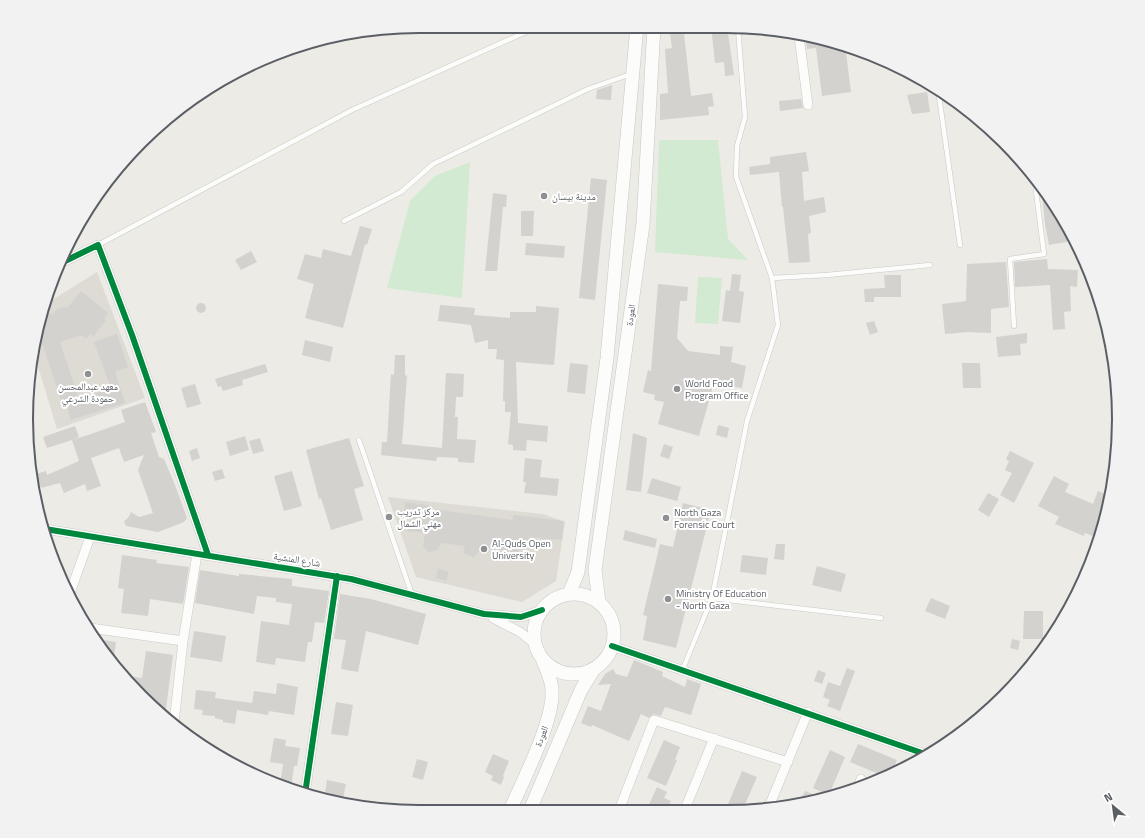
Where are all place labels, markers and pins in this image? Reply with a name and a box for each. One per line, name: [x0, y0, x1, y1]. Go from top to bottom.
place label: مدينة بيسان: [552, 189, 596, 204]
marker: مدينة بيسان: [539, 191, 549, 201]
marker: معهد عبدالمحسن حمودة الشرعي: [83, 369, 93, 379]
place label: World Food Program Office: [685, 376, 749, 403]
place label: معهد عبدالمحسن حمودة الشرعي: [58, 379, 118, 407]
marker: World Food Program Office: [672, 384, 682, 394]
place label: مركز تدريب مهني الشمال: [397, 504, 442, 532]
place label: North Gaza Forensic Court: [674, 505, 735, 532]
marker: مركز تدريب مهني الشمال: [384, 512, 394, 522]
marker: North Gaza Forensic Court: [661, 513, 671, 523]
place label: Al-Quds Open University: [492, 536, 551, 563]
marker: Al-Quds Open University: [479, 544, 489, 554]
place label: Ministry Of Education - North Gaza: [676, 586, 767, 613]
marker: Ministry Of Education - North Gaza: [663, 594, 673, 604]

